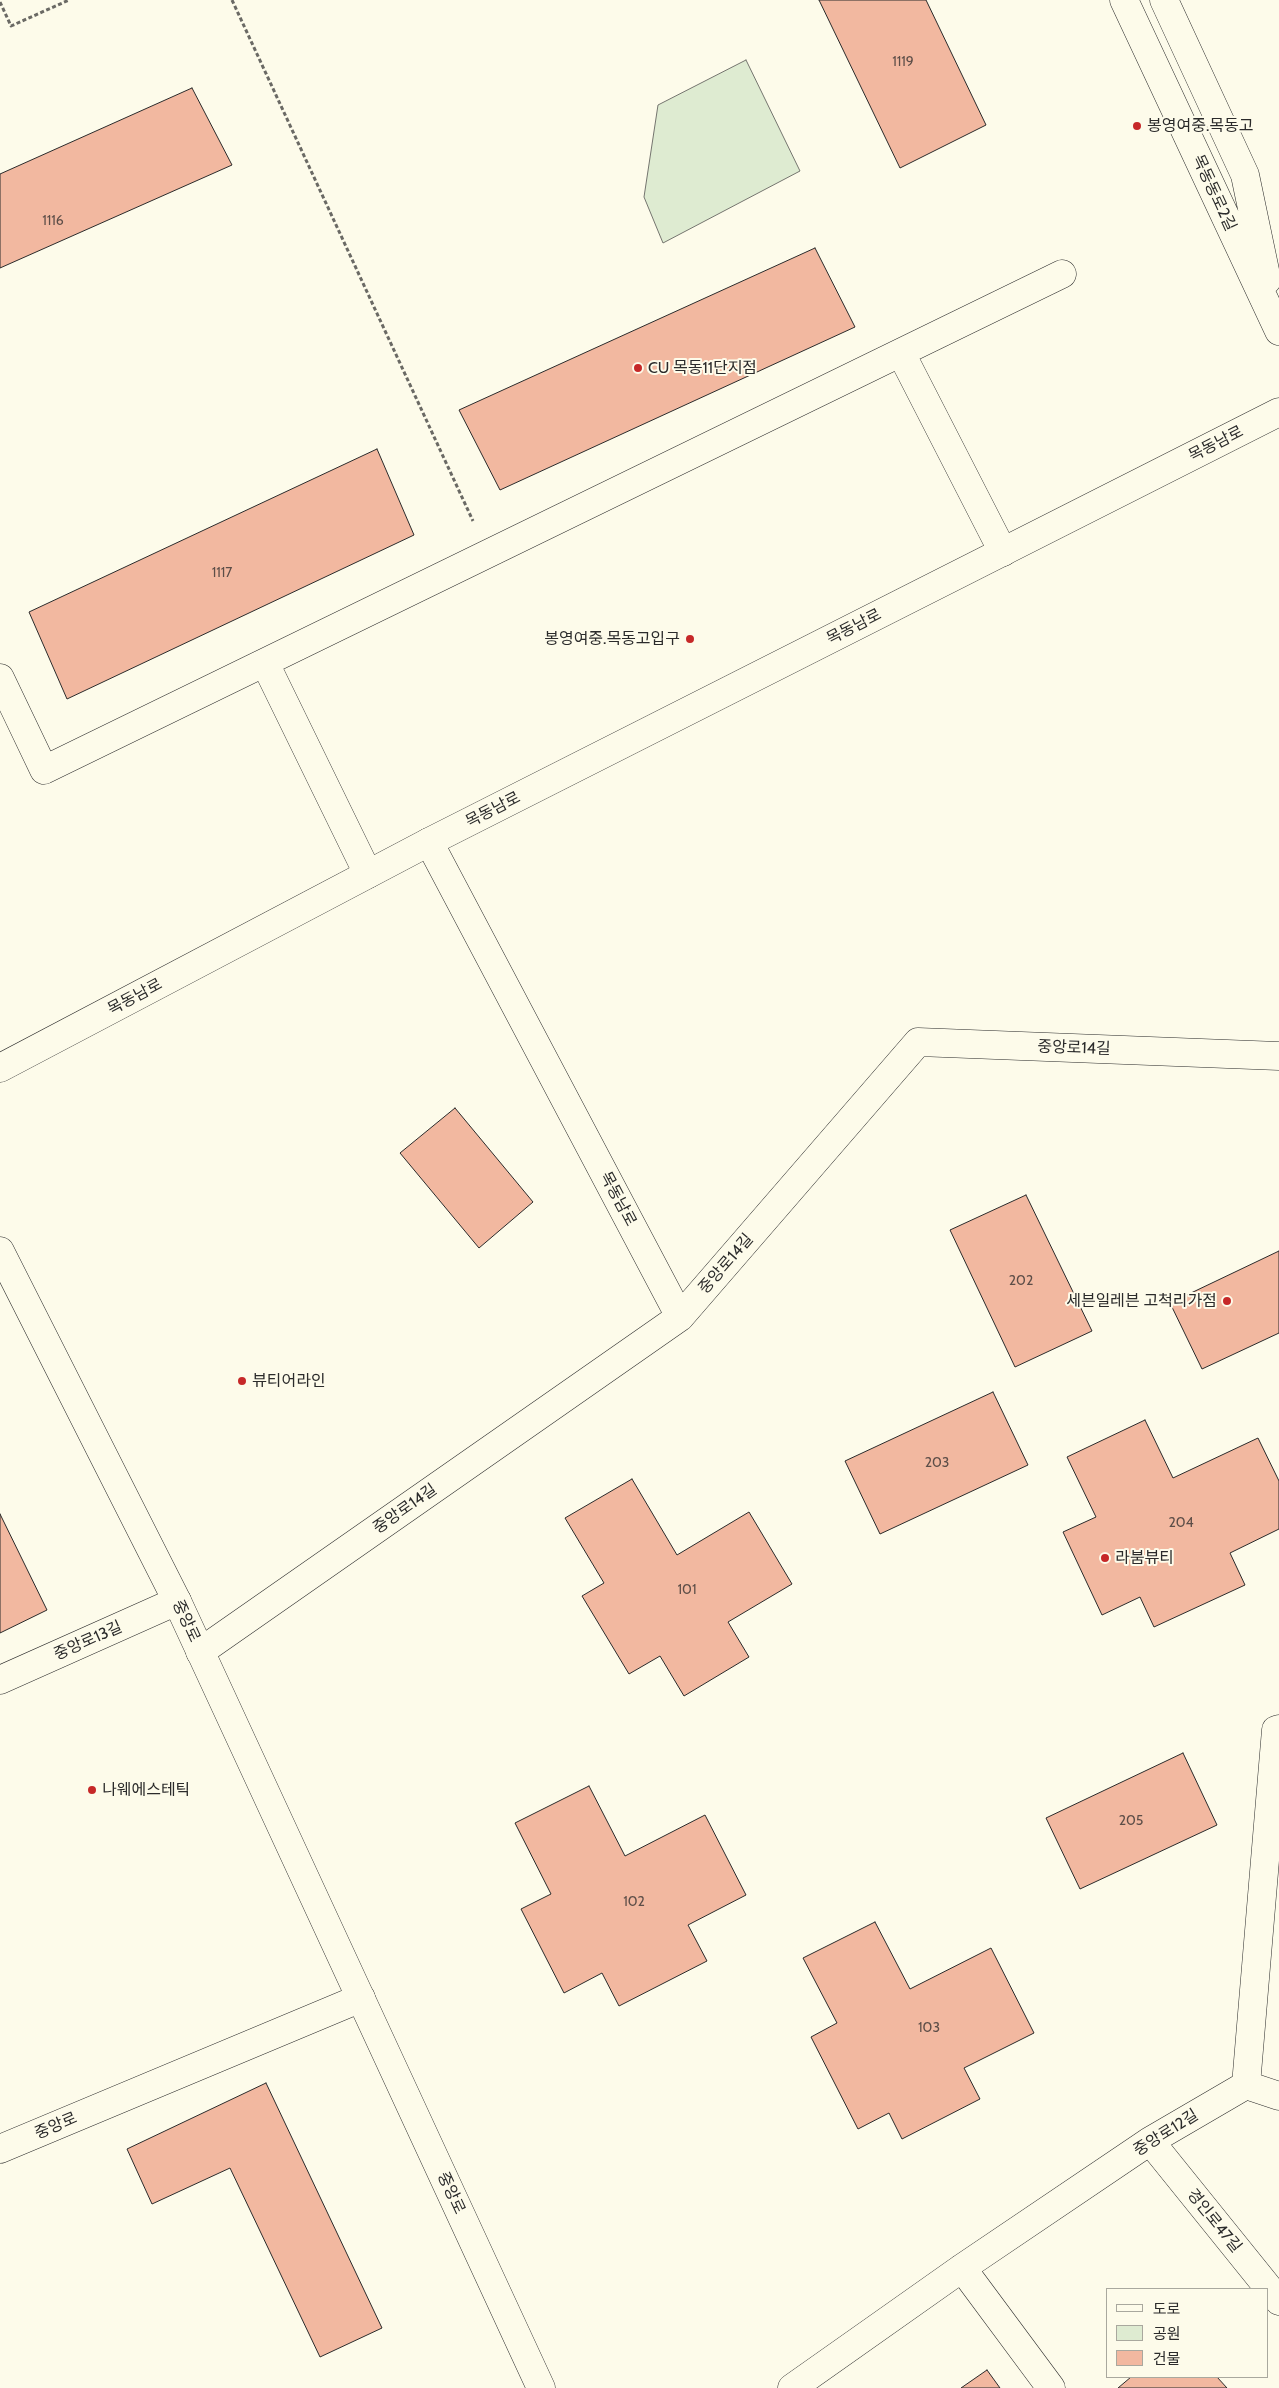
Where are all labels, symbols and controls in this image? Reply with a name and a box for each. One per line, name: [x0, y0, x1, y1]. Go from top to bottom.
house number: 1119: [892, 54, 914, 70]
place label: 봉영여중.목동고: [1147, 116, 1253, 136]
marker: 봉영여중.목동고: [1131, 120, 1143, 132]
street label: 목동동로2길: [1188, 152, 1240, 234]
house number: 1116: [42, 213, 64, 229]
place label: CU 목동11단지점: [648, 358, 757, 378]
marker: CU 목동11단지점: [632, 362, 644, 374]
street label: 목동남로: [1185, 422, 1247, 466]
house number: 1117: [212, 565, 232, 581]
street label: 목동남로: [823, 605, 885, 649]
place label: 봉영여중.목동고입구: [544, 629, 680, 649]
marker: 봉영여중.목동고입구: [684, 633, 696, 645]
street label: 목동남로: [462, 788, 524, 832]
street label: 목동남로: [104, 975, 166, 1019]
street label: 중앙로14길: [1037, 1037, 1111, 1059]
street label: 목동남로: [596, 1168, 640, 1230]
street label: 중앙로14길: [695, 1230, 757, 1298]
house number: 202: [1009, 1273, 1033, 1289]
place label: 세븐일레븐 고척리가점: [1066, 1291, 1217, 1311]
marker: 세븐일레븐 고척리가점: [1221, 1295, 1233, 1307]
place label: 뷰티어라인: [252, 1371, 326, 1391]
marker: 뷰티어라인: [236, 1375, 248, 1387]
house number: 203: [925, 1455, 949, 1471]
street label: 중앙로14길: [369, 1480, 441, 1538]
house number: 204: [1168, 1515, 1194, 1531]
place label: 라붐뷰티: [1115, 1548, 1174, 1568]
marker: 라붐뷰티: [1099, 1552, 1111, 1564]
house number: 101: [678, 1582, 696, 1598]
street label: 중앙로: [168, 1597, 204, 1645]
street label: 중앙로13길: [51, 1617, 125, 1665]
place label: 나웨에스테틱: [102, 1780, 190, 1800]
marker: 나웨에스테틱: [86, 1784, 98, 1796]
house number: 205: [1119, 1813, 1143, 1829]
house number: 102: [623, 1894, 645, 1910]
house number: 103: [918, 2020, 940, 2036]
street label: 중앙로12길: [1130, 2106, 1202, 2160]
street label: 중앙로: [32, 2109, 80, 2143]
street label: 중앙로: [433, 2169, 469, 2217]
street label: 경인로47길: [1183, 2185, 1245, 2257]
legend: [1106, 2288, 1269, 2378]
text: 도로: [1153, 2300, 1181, 2318]
text: 공원: [1153, 2325, 1181, 2343]
text: 건물: [1153, 2350, 1181, 2368]

